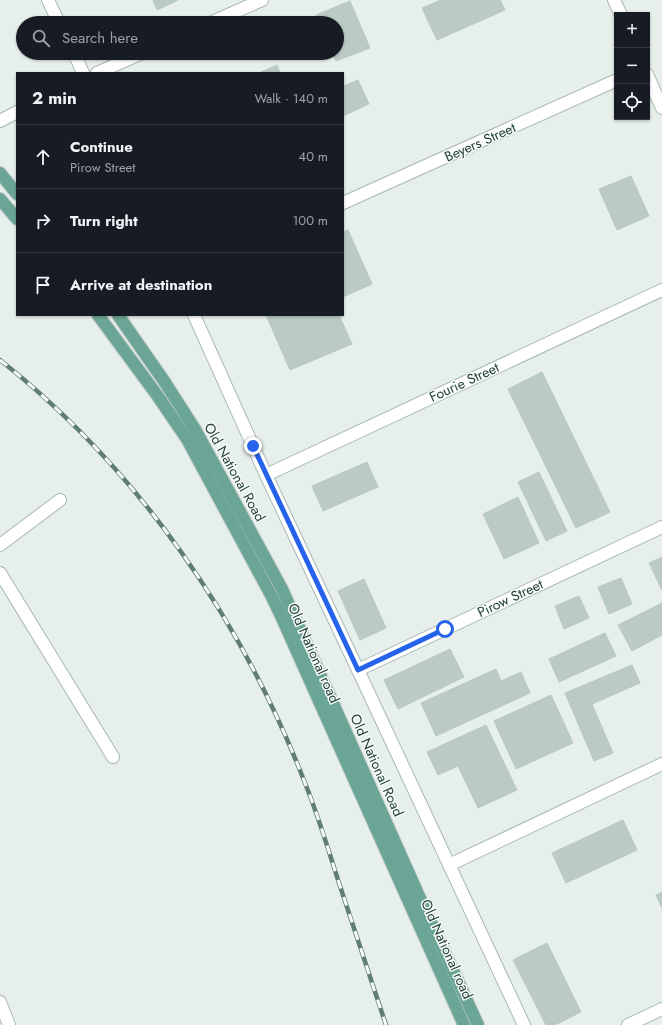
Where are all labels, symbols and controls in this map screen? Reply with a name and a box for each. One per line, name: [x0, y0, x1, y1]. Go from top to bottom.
map controls: [614, 12, 650, 120]
button: +: [614, 12, 650, 48]
search box: [16, 16, 344, 60]
icon: search: [30, 27, 52, 49]
text: Search here: [62, 27, 138, 49]
button: −: [614, 48, 650, 84]
button: locate: [614, 84, 650, 120]
text: 2 min: [32, 86, 77, 110]
text: Walk · 140 m: [254, 89, 328, 108]
street label: Beyers Street: [441, 117, 519, 167]
text: Continue: [70, 136, 133, 158]
icon: ahead: [32, 146, 54, 168]
text: 40 m: [299, 147, 328, 166]
text: Pirow Street: [70, 158, 135, 177]
icon: right: [32, 210, 54, 232]
text: Turn right: [70, 210, 138, 232]
text: 100 m: [293, 211, 328, 230]
icon: arrive: [32, 274, 54, 296]
text: Arrive at destination: [70, 274, 212, 296]
street label: Fourie Street: [426, 357, 503, 407]
street label: Old National Road: [199, 419, 271, 525]
route end: [244, 437, 262, 455]
street label: Pirow Street: [474, 574, 547, 622]
street label: Old National road: [283, 600, 345, 706]
route start: [436, 620, 454, 638]
street label: Old National Road: [345, 711, 409, 819]
street label: Old National road: [416, 896, 478, 1002]

